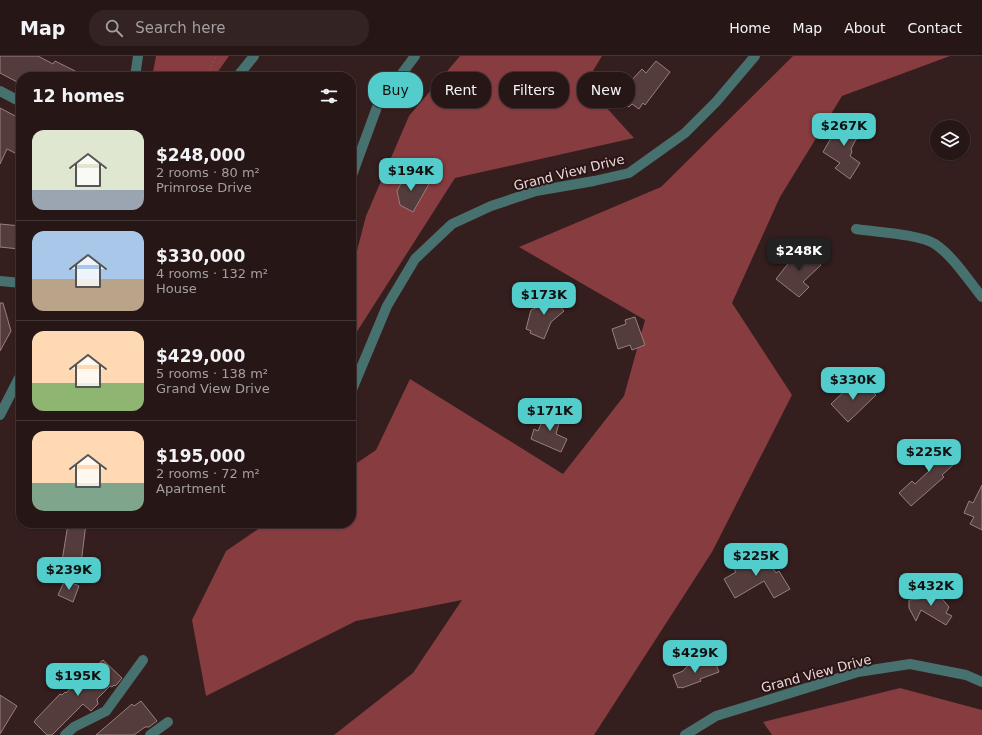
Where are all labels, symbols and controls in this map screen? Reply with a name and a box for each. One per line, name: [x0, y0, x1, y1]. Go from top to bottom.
search box: [89, 10, 369, 46]
text: Map: [20, 17, 65, 39]
icon: search: [103, 17, 125, 39]
text: Search here: [135, 19, 225, 37]
text: Home: [729, 20, 771, 36]
text: Map: [793, 20, 822, 36]
text: About: [844, 20, 886, 36]
text: Contact: [908, 20, 962, 36]
chip: Buy: [368, 72, 423, 108]
chip: Rent: [431, 72, 491, 108]
chip: Filters: [499, 72, 569, 108]
chip: New: [577, 72, 635, 108]
icon: filters: [318, 85, 340, 107]
text: 12 homes: [32, 86, 125, 106]
pin: $267K: [816, 113, 872, 147]
text: $267K: [821, 118, 867, 133]
map controls: [930, 120, 970, 160]
button: layers: [930, 120, 970, 160]
text: $248,000: [156, 145, 245, 165]
icon: home: [64, 146, 112, 194]
street label: Grand View Drive: [512, 151, 626, 194]
pin: $194K: [383, 158, 439, 192]
text: $194K: [388, 163, 434, 178]
text: 2 rooms · 80 m²: [156, 165, 260, 180]
text: Primrose Drive: [156, 180, 252, 195]
pin: $248K: [771, 238, 827, 272]
text: $248K: [776, 243, 822, 258]
text: $330,000: [156, 246, 245, 266]
icon: home: [64, 247, 112, 295]
text: 4 rooms · 132 m²: [156, 266, 268, 281]
text: House: [156, 281, 197, 296]
pin: $173K: [516, 282, 572, 316]
text: $173K: [521, 287, 567, 302]
text: $429,000: [156, 346, 245, 366]
icon: home: [64, 347, 112, 395]
text: 5 rooms · 138 m²: [156, 366, 268, 381]
pin: $330K: [825, 367, 881, 401]
text: $330K: [830, 372, 876, 387]
text: Grand View Drive: [156, 381, 270, 396]
pin: $171K: [522, 398, 578, 432]
text: $171K: [527, 403, 573, 418]
pin: $225K: [901, 439, 957, 473]
text: $225K: [906, 444, 952, 459]
text: $195,000: [156, 446, 245, 466]
icon: home: [64, 447, 112, 495]
text: 2 rooms · 72 m²: [156, 466, 260, 481]
text: Apartment: [156, 481, 226, 496]
pin: $225K: [728, 543, 784, 577]
text: $225K: [733, 548, 779, 563]
pin: $239K: [41, 557, 97, 591]
text: $239K: [46, 562, 92, 577]
pin: $432K: [903, 573, 959, 607]
text: $432K: [908, 578, 954, 593]
pin: $429K: [667, 640, 723, 674]
text: $429K: [672, 645, 718, 660]
street label: Grand View Drive: [759, 652, 873, 695]
pin: $195K: [50, 663, 106, 697]
text: $195K: [55, 668, 101, 683]

